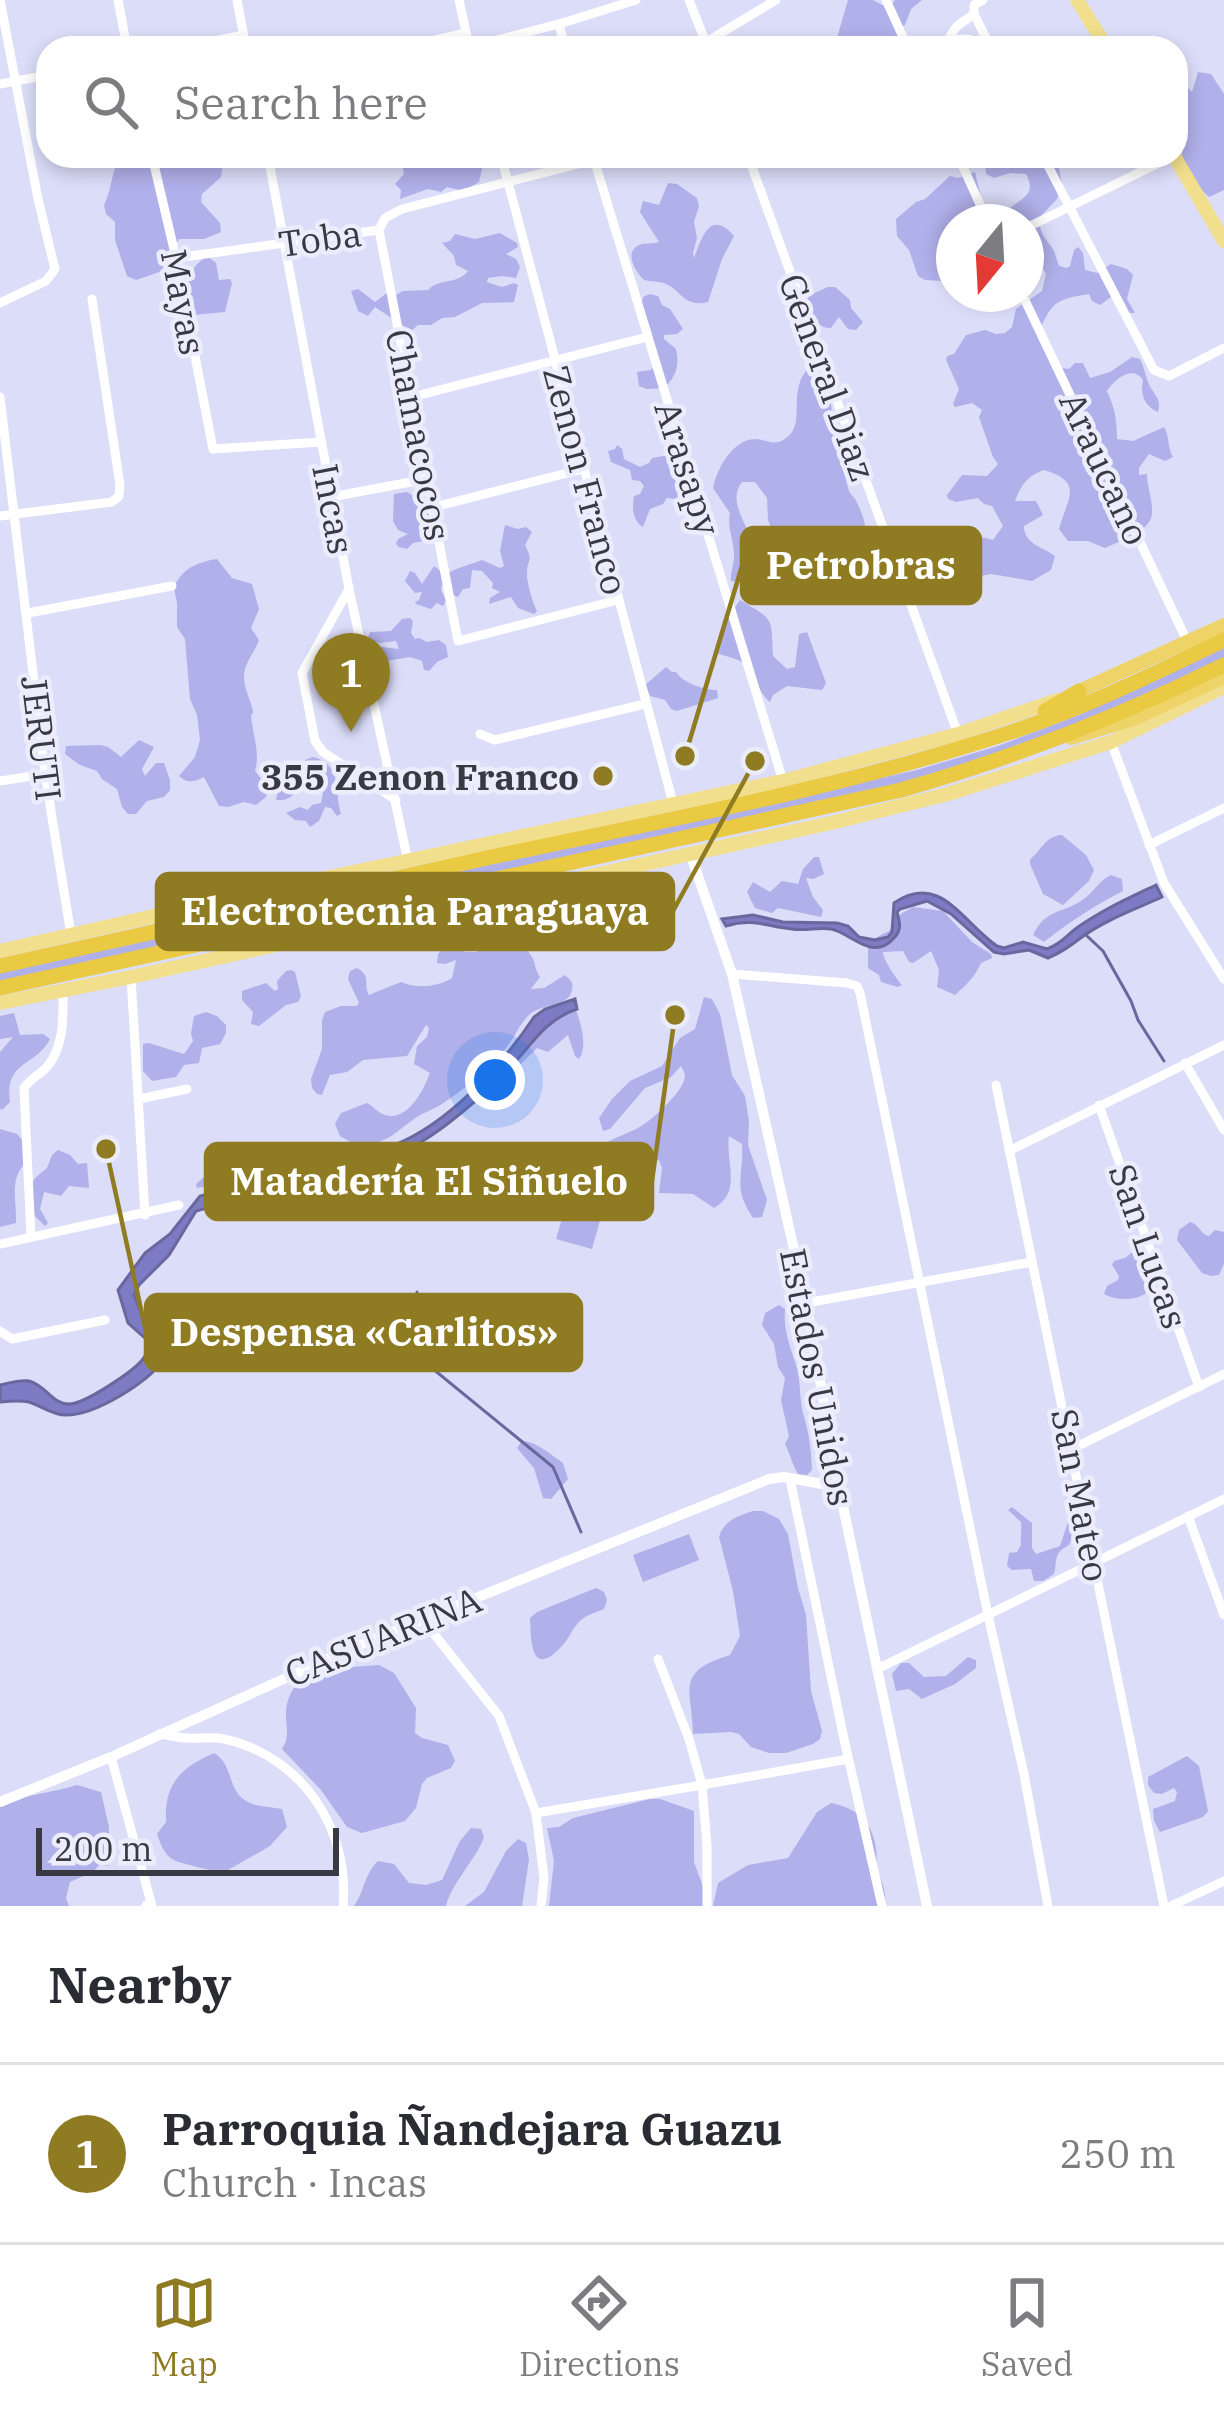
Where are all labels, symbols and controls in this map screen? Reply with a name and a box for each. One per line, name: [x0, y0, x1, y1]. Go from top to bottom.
search box: [36, 36, 1188, 168]
icon: search: [78, 69, 144, 135]
text: Search here: [174, 73, 428, 131]
north arrow: [936, 204, 1044, 312]
street label: Toba: [275, 209, 365, 267]
street label: Mayas: [151, 245, 217, 359]
street label: General Diaz: [769, 267, 887, 487]
street label: Chamacocos: [375, 325, 463, 545]
street label: Zenon Franco: [533, 360, 639, 600]
street label: Araucano: [1049, 384, 1161, 552]
street label: Arasapy: [644, 395, 732, 542]
street label: Incas: [302, 460, 366, 558]
callout: Petrobras: [742, 528, 980, 603]
text: Petrobras: [766, 539, 956, 590]
pin: 1: [312, 633, 390, 732]
street label: JERUTI: [11, 673, 73, 803]
place label: 355 Zenon Franco: [261, 753, 579, 800]
marker: 355 Zenon Franco: [590, 763, 616, 789]
callout: Electrotecnia Paraguaya: [157, 874, 673, 949]
text: Electrotecnia Paraguaya: [181, 885, 649, 936]
your location: [465, 1050, 525, 1110]
callout: Matadería El Siñuelo: [206, 1144, 652, 1219]
text: Matadería El Siñuelo: [230, 1155, 628, 1206]
street label: San Lucas: [1099, 1157, 1199, 1335]
street label: Estados Unidos: [770, 1244, 866, 1510]
callout: Despensa «Carlitos»: [146, 1295, 581, 1370]
text: Despensa «Carlitos»: [170, 1306, 558, 1357]
street label: San Mateo: [1041, 1405, 1121, 1585]
street label: CASUARINA: [278, 1575, 488, 1697]
scale bar: [36, 1822, 339, 1875]
text: 200 m: [54, 1827, 153, 1870]
text: Nearby: [48, 1951, 232, 2017]
text: Parroquia Ñandejara Guazu: [162, 2099, 782, 2157]
text: 1: [75, 2128, 99, 2179]
text: 250 m: [1060, 2128, 1176, 2179]
text: Church · Incas: [162, 2157, 427, 2208]
tab: Map: [151, 2270, 218, 2385]
tab: Directions: [519, 2270, 680, 2385]
tab: Saved: [981, 2270, 1073, 2385]

